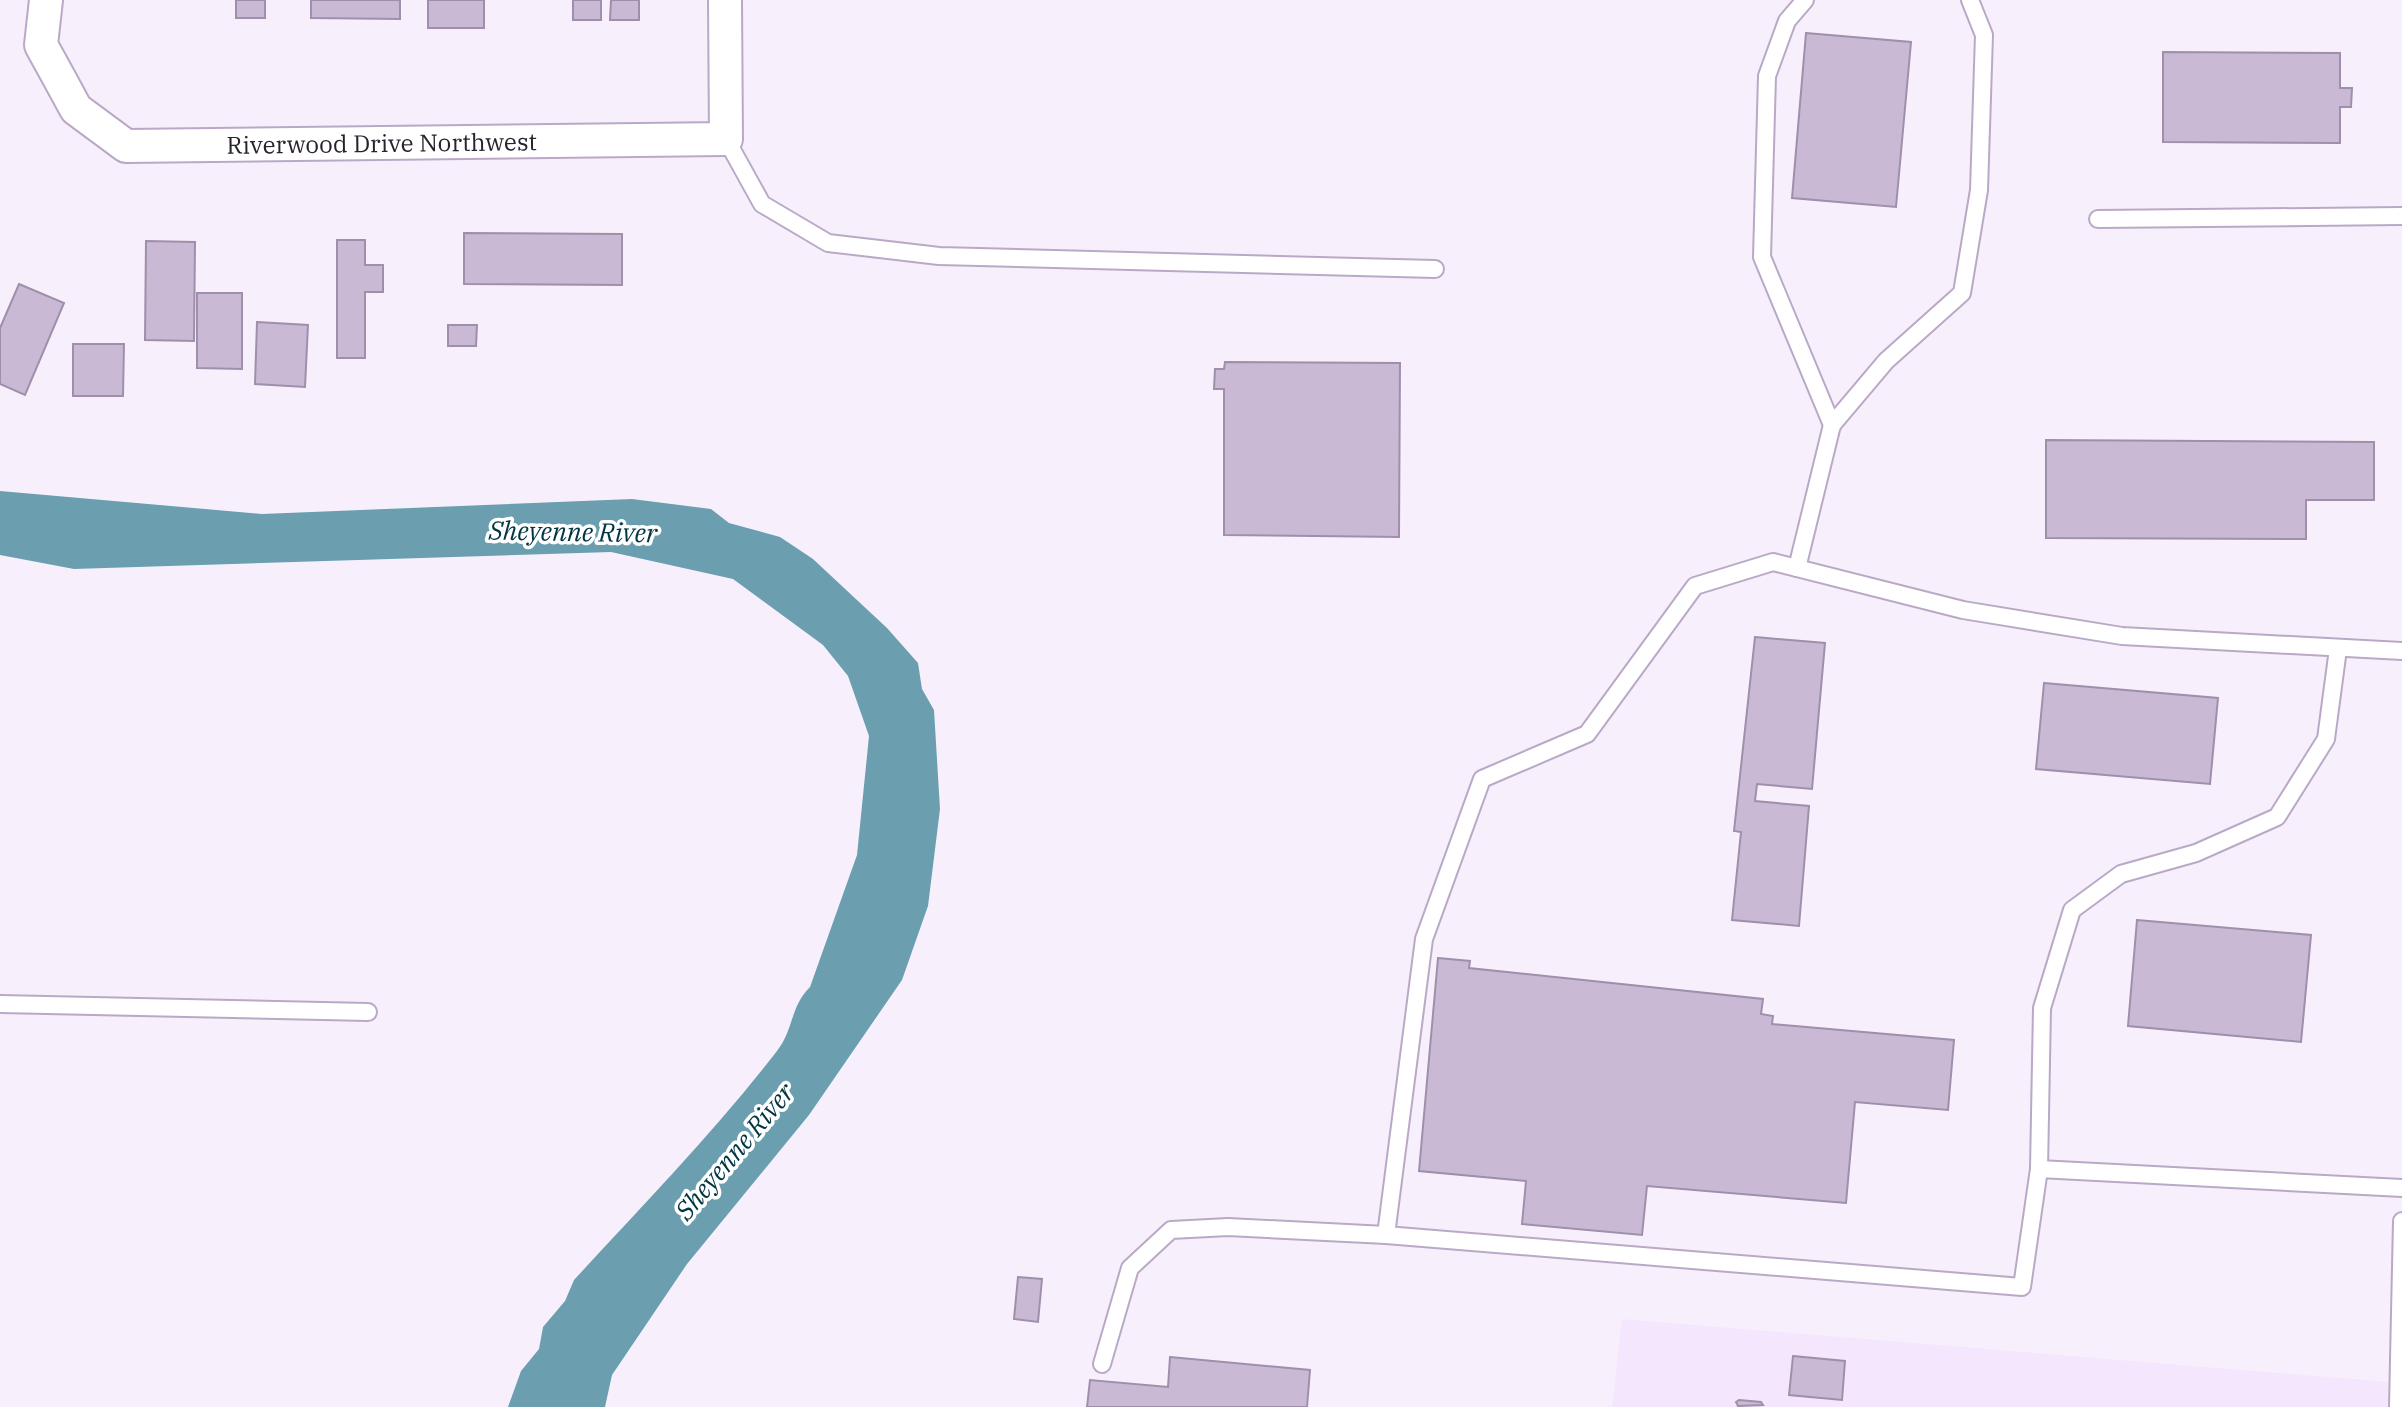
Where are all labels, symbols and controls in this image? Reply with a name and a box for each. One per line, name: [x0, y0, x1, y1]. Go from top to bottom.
street label: Riverwood Drive Northwest: [226, 125, 537, 161]
water label: Sheyenne River: [487, 513, 658, 549]
water label: Sheyenne River: [666, 1075, 802, 1227]

